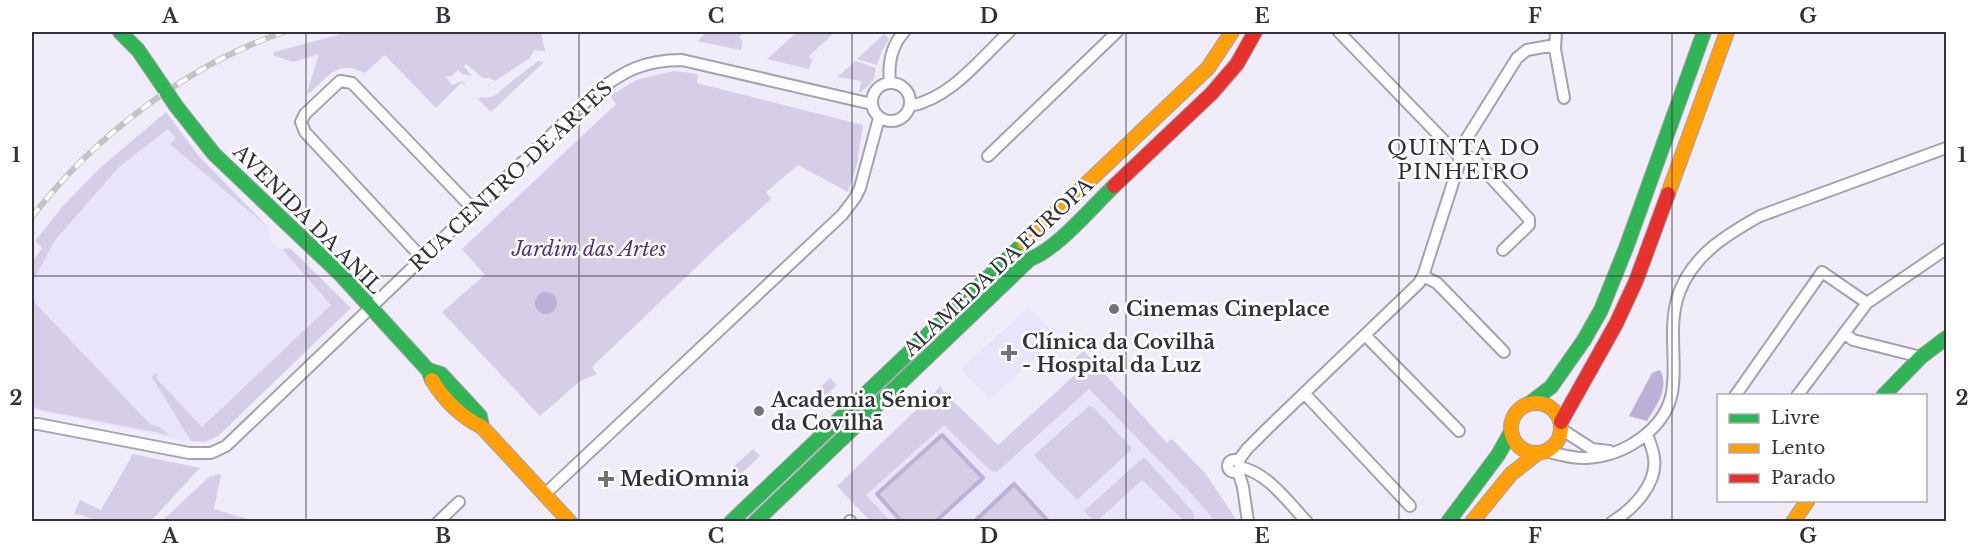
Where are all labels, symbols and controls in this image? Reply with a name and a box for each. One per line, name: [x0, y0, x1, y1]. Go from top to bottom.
text: A: [161, 4, 179, 28]
text: B: [435, 4, 451, 28]
text: C: [708, 4, 724, 28]
text: D: [980, 4, 998, 28]
text: E: [1254, 4, 1270, 28]
text: F: [1528, 4, 1542, 28]
text: G: [1799, 4, 1817, 28]
street label: RUA CENTRO DE ARTES: [405, 76, 617, 276]
district label: QUINTA DO PINHEIRO: [1387, 135, 1541, 185]
street label: AVENIDA DA ANIL: [228, 139, 388, 299]
text: 1: [12, 143, 21, 167]
text: 1: [1958, 143, 1967, 167]
street label: ALAMEDA DA EUROPA: [897, 172, 1098, 362]
park label: Jardim das Artes: [511, 237, 667, 261]
place label: Cinemas Cineplace: [1126, 297, 1330, 321]
marker: Cinemas Cineplace: [1107, 302, 1121, 316]
place label: Clínica da Covilhã - Hospital da Luz: [1022, 330, 1216, 377]
marker: Clínica da Covilhã - Hospital da Luz: [1000, 344, 1018, 362]
text: 2: [9, 386, 23, 410]
text: 2: [1955, 386, 1969, 410]
place label: Academia Sénior da Covilhã: [770, 388, 951, 435]
legend: [1717, 394, 1927, 502]
marker: Academia Sénior da Covilhã: [752, 404, 766, 418]
text: Livre: [1771, 407, 1820, 429]
text: Lento: [1771, 437, 1825, 459]
place label: MediOmnia: [620, 467, 750, 491]
text: Parado: [1771, 467, 1836, 489]
marker: MediOmnia: [597, 470, 615, 488]
text: A: [161, 524, 179, 548]
text: B: [435, 524, 451, 548]
text: C: [708, 524, 724, 548]
text: D: [980, 524, 998, 548]
text: E: [1254, 524, 1270, 548]
text: F: [1528, 524, 1542, 548]
text: G: [1799, 524, 1817, 548]

